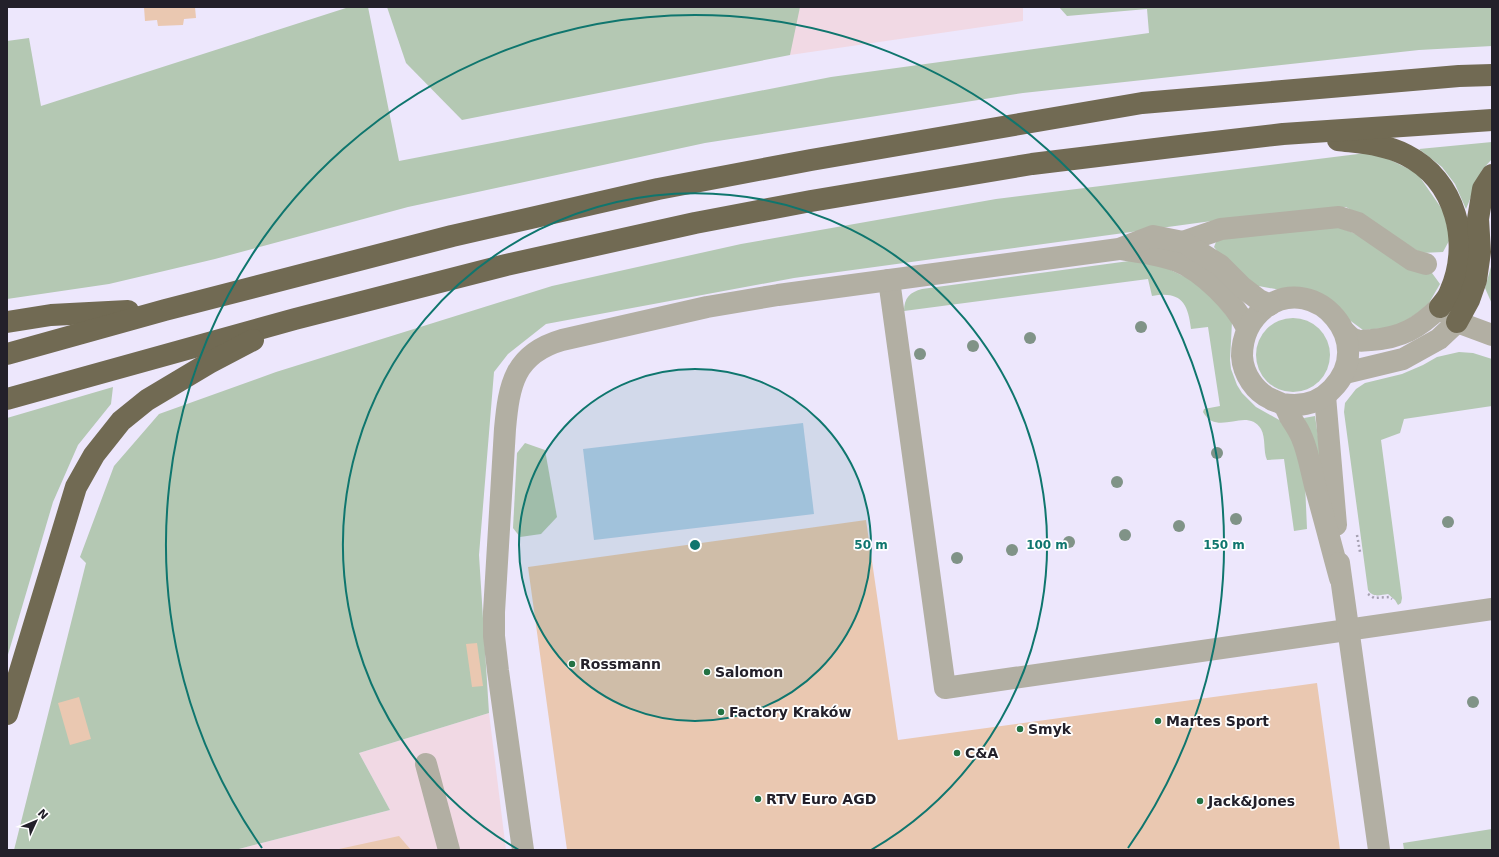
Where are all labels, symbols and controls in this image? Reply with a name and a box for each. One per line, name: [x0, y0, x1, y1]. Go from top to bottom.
centre of rings: [688, 538, 702, 552]
text: 50 m: [854, 538, 888, 552]
text: 100 m: [1026, 538, 1068, 552]
text: 150 m: [1203, 538, 1245, 552]
place label: Rossmann: [580, 656, 661, 672]
marker: Rossmann: [567, 659, 577, 669]
place label: Salomon: [715, 664, 783, 680]
marker: Salomon: [702, 667, 712, 677]
place label: Factory Kraków: [729, 704, 851, 720]
marker: Factory Kraków: [716, 707, 726, 717]
place label: Martes Sport: [1166, 713, 1269, 729]
marker: Martes Sport: [1153, 716, 1163, 726]
place label: Smyk: [1028, 721, 1072, 737]
marker: Smyk: [1015, 724, 1025, 734]
place label: C&A: [965, 745, 998, 761]
marker: C&A: [952, 748, 962, 758]
place label: RTV Euro AGD: [766, 791, 876, 807]
place label: Jack&Jones: [1207, 793, 1295, 809]
marker: RTV Euro AGD: [753, 794, 763, 804]
marker: Jack&Jones: [1195, 796, 1205, 806]
north arrow: [16, 801, 56, 841]
text: N: [35, 807, 51, 822]

